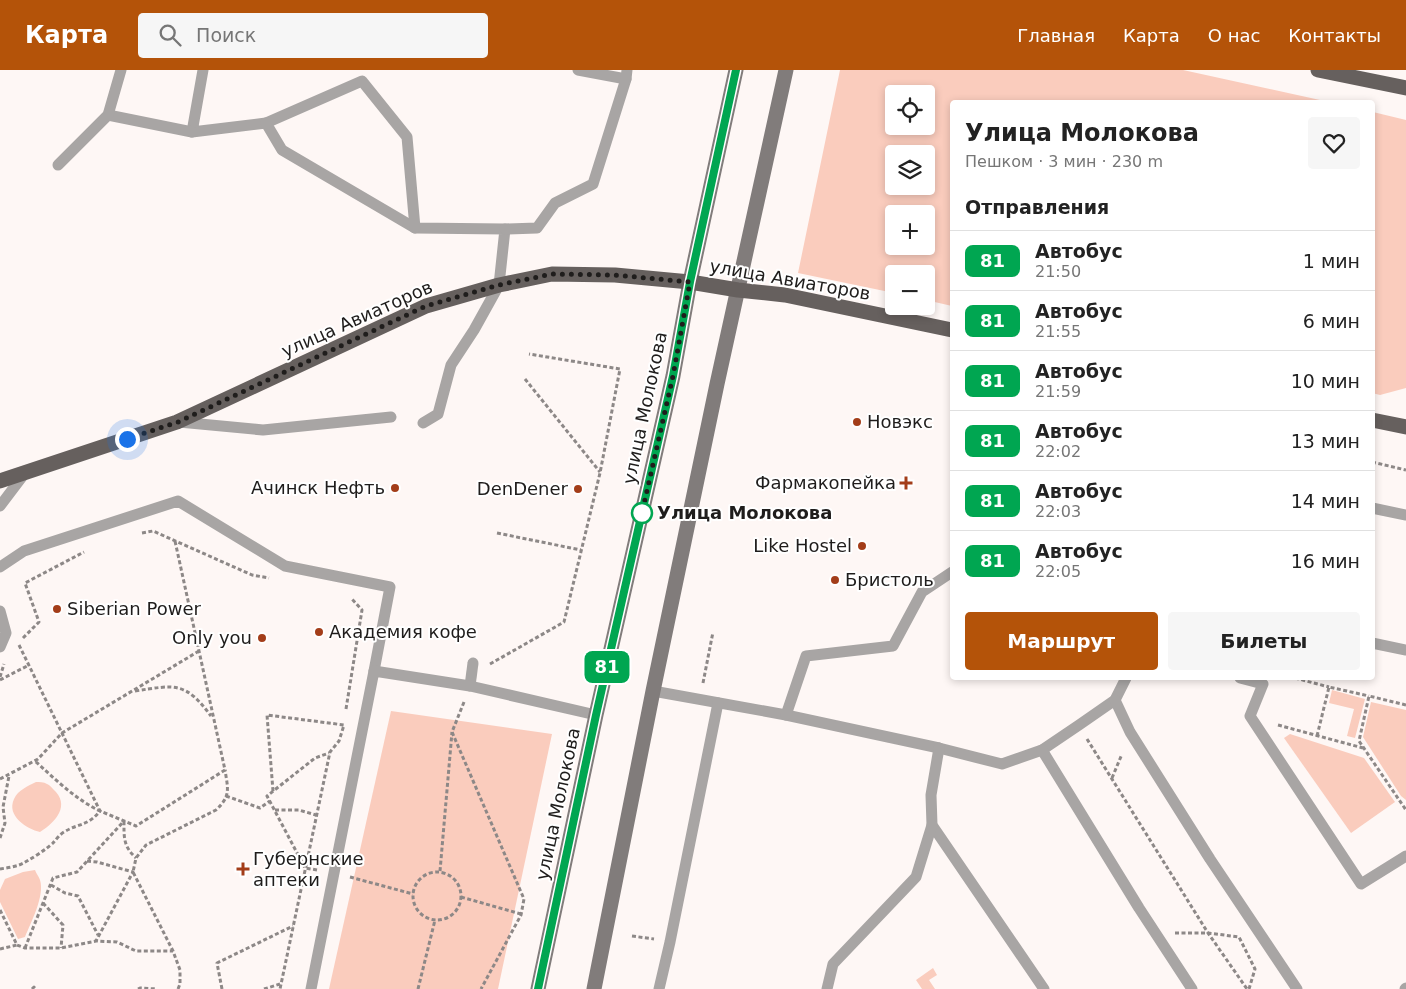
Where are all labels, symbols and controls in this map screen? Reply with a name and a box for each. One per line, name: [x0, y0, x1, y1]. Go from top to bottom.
search box: [138, 13, 488, 58]
text: Карта: [25, 21, 108, 49]
icon: search: [156, 21, 184, 49]
text: Поиск: [196, 24, 256, 46]
text: Главная: [1017, 25, 1095, 46]
text: Карта: [1123, 25, 1180, 46]
text: О нас: [1208, 25, 1260, 46]
text: Контакты: [1288, 25, 1381, 46]
map controls: [885, 85, 935, 315]
button: locate: [885, 85, 935, 135]
button: heart: [1308, 117, 1360, 169]
text: Улица Молокова: [965, 119, 1199, 147]
button: layers: [885, 145, 935, 195]
text: Пешком · 3 мин · 230 m: [965, 152, 1163, 171]
text: Отправления: [965, 196, 1109, 218]
button: +: [885, 205, 935, 255]
text: Автобус: [1035, 240, 1123, 262]
text: 81: [980, 250, 1005, 271]
text: 1 мин: [1303, 250, 1360, 272]
street label: улица Авиаторов: [708, 255, 872, 304]
text: 21:50: [1035, 262, 1081, 281]
button: −: [885, 265, 935, 315]
street label: улица Авиаторов: [278, 276, 436, 361]
text: Автобус: [1035, 300, 1123, 322]
text: 81: [980, 310, 1005, 331]
text: 6 мин: [1303, 310, 1360, 332]
text: 21:55: [1035, 322, 1081, 341]
street label: улица Молокова: [618, 330, 671, 486]
text: Автобус: [1035, 360, 1123, 382]
text: 81: [980, 370, 1005, 391]
text: 10 мин: [1291, 370, 1360, 392]
text: 21:59: [1035, 382, 1081, 401]
place label: Новэкс: [867, 411, 933, 432]
marker: Новэкс: [851, 416, 863, 428]
text: Автобус: [1035, 420, 1123, 442]
your location: [115, 427, 140, 452]
text: 81: [980, 430, 1005, 451]
text: 13 мин: [1291, 430, 1360, 452]
text: 22:02: [1035, 442, 1081, 461]
place label: Фармакопейка: [755, 472, 896, 493]
place label: Ачинск Нефть: [251, 477, 385, 498]
marker: Фармакопейка: [900, 477, 912, 489]
place label: DenDener: [477, 478, 569, 499]
text: Автобус: [1035, 480, 1123, 502]
marker: Ачинск Нефть: [389, 482, 401, 494]
marker: DenDener: [572, 483, 584, 495]
text: 81: [980, 490, 1005, 511]
text: 14 мин: [1291, 490, 1360, 512]
marker: Улица Молокова: [631, 502, 653, 524]
place label: Улица Молокова: [657, 502, 832, 523]
text: 22:03: [1035, 502, 1081, 521]
place label: Like Hostel: [753, 535, 852, 556]
marker: Like Hostel: [856, 540, 868, 552]
text: Автобус: [1035, 540, 1123, 562]
text: 81: [980, 550, 1005, 571]
text: 16 мин: [1291, 550, 1360, 572]
text: 22:05: [1035, 562, 1081, 581]
place label: Бристоль: [845, 569, 934, 590]
marker: Бристоль: [829, 574, 841, 586]
place label: Siberian Power: [67, 598, 202, 619]
marker: Siberian Power: [51, 603, 63, 615]
button: Маршрут: [965, 612, 1158, 670]
button: Билеты: [1168, 612, 1360, 670]
place label: Академия кофе: [329, 621, 477, 642]
marker: Академия кофе: [313, 626, 325, 638]
place label: Only you: [172, 627, 252, 648]
marker: Only you: [256, 632, 268, 644]
line badge: 81: [584, 651, 630, 683]
text: 81: [594, 656, 620, 677]
street label: улица Молокова: [531, 726, 584, 882]
place label: Губернские аптеки: [253, 848, 364, 890]
marker: Губернские аптеки: [237, 863, 249, 875]

